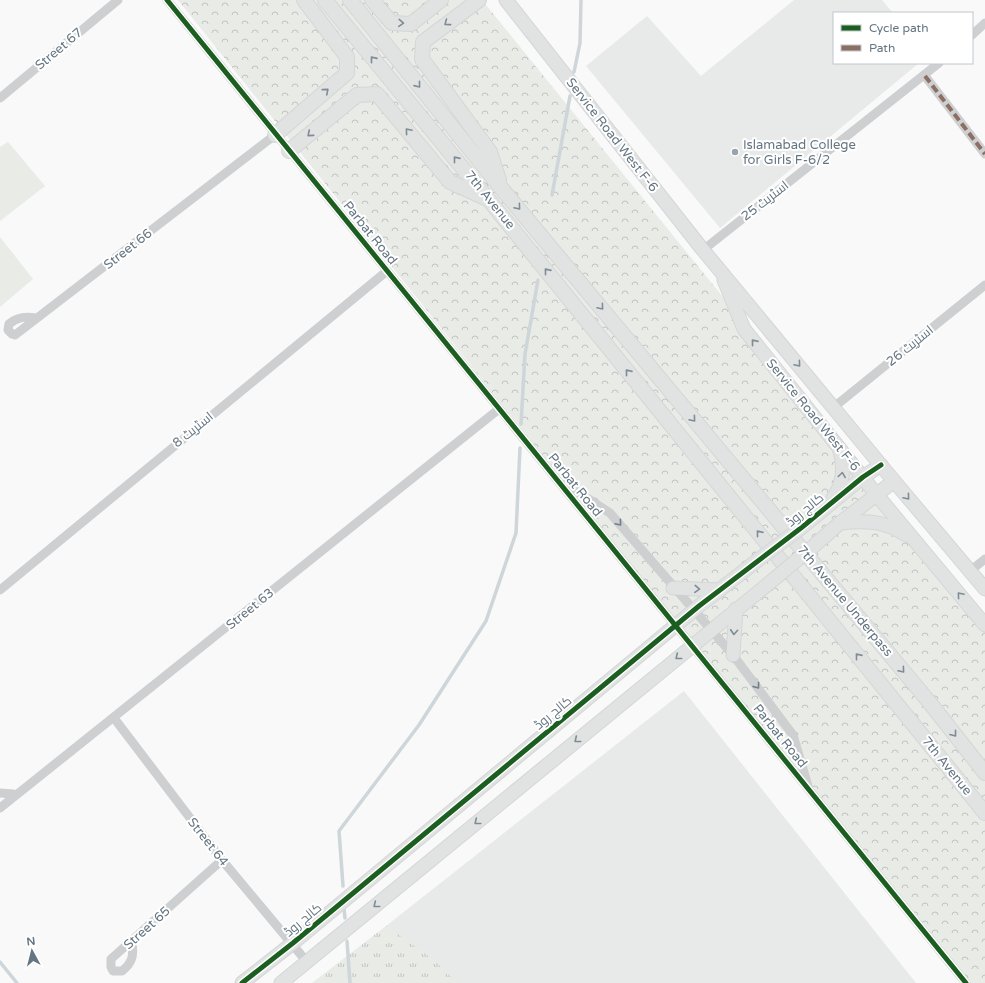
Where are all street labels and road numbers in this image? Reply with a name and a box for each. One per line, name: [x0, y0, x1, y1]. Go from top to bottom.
street label: Street 67: [32, 25, 86, 73]
street label: Service Road West F-6: [563, 75, 661, 195]
street label: 7th Avenue: [461, 167, 519, 233]
street label: اسٹریٹ 25: [738, 178, 792, 224]
street label: Parbat Road: [340, 198, 400, 268]
street label: Street 66: [101, 225, 155, 273]
street label: اسٹریٹ 26: [883, 322, 937, 370]
street label: Service Road West F-6: [763, 356, 863, 474]
street label: اسٹریٹ 8: [169, 409, 217, 451]
street label: Parbat Road: [545, 450, 605, 520]
street label: کالج روڈ: [783, 490, 827, 530]
street label: 7th Avenue Underpass: [794, 542, 896, 660]
street label: Street 63: [223, 585, 277, 633]
street label: کالج روڈ: [531, 693, 575, 733]
street label: Parbat Road: [750, 701, 810, 771]
street label: 7th Avenue: [918, 733, 976, 799]
street label: Street 64: [184, 815, 232, 869]
street label: کالج روڈ: [281, 900, 325, 940]
street label: Street 65: [121, 903, 173, 953]

